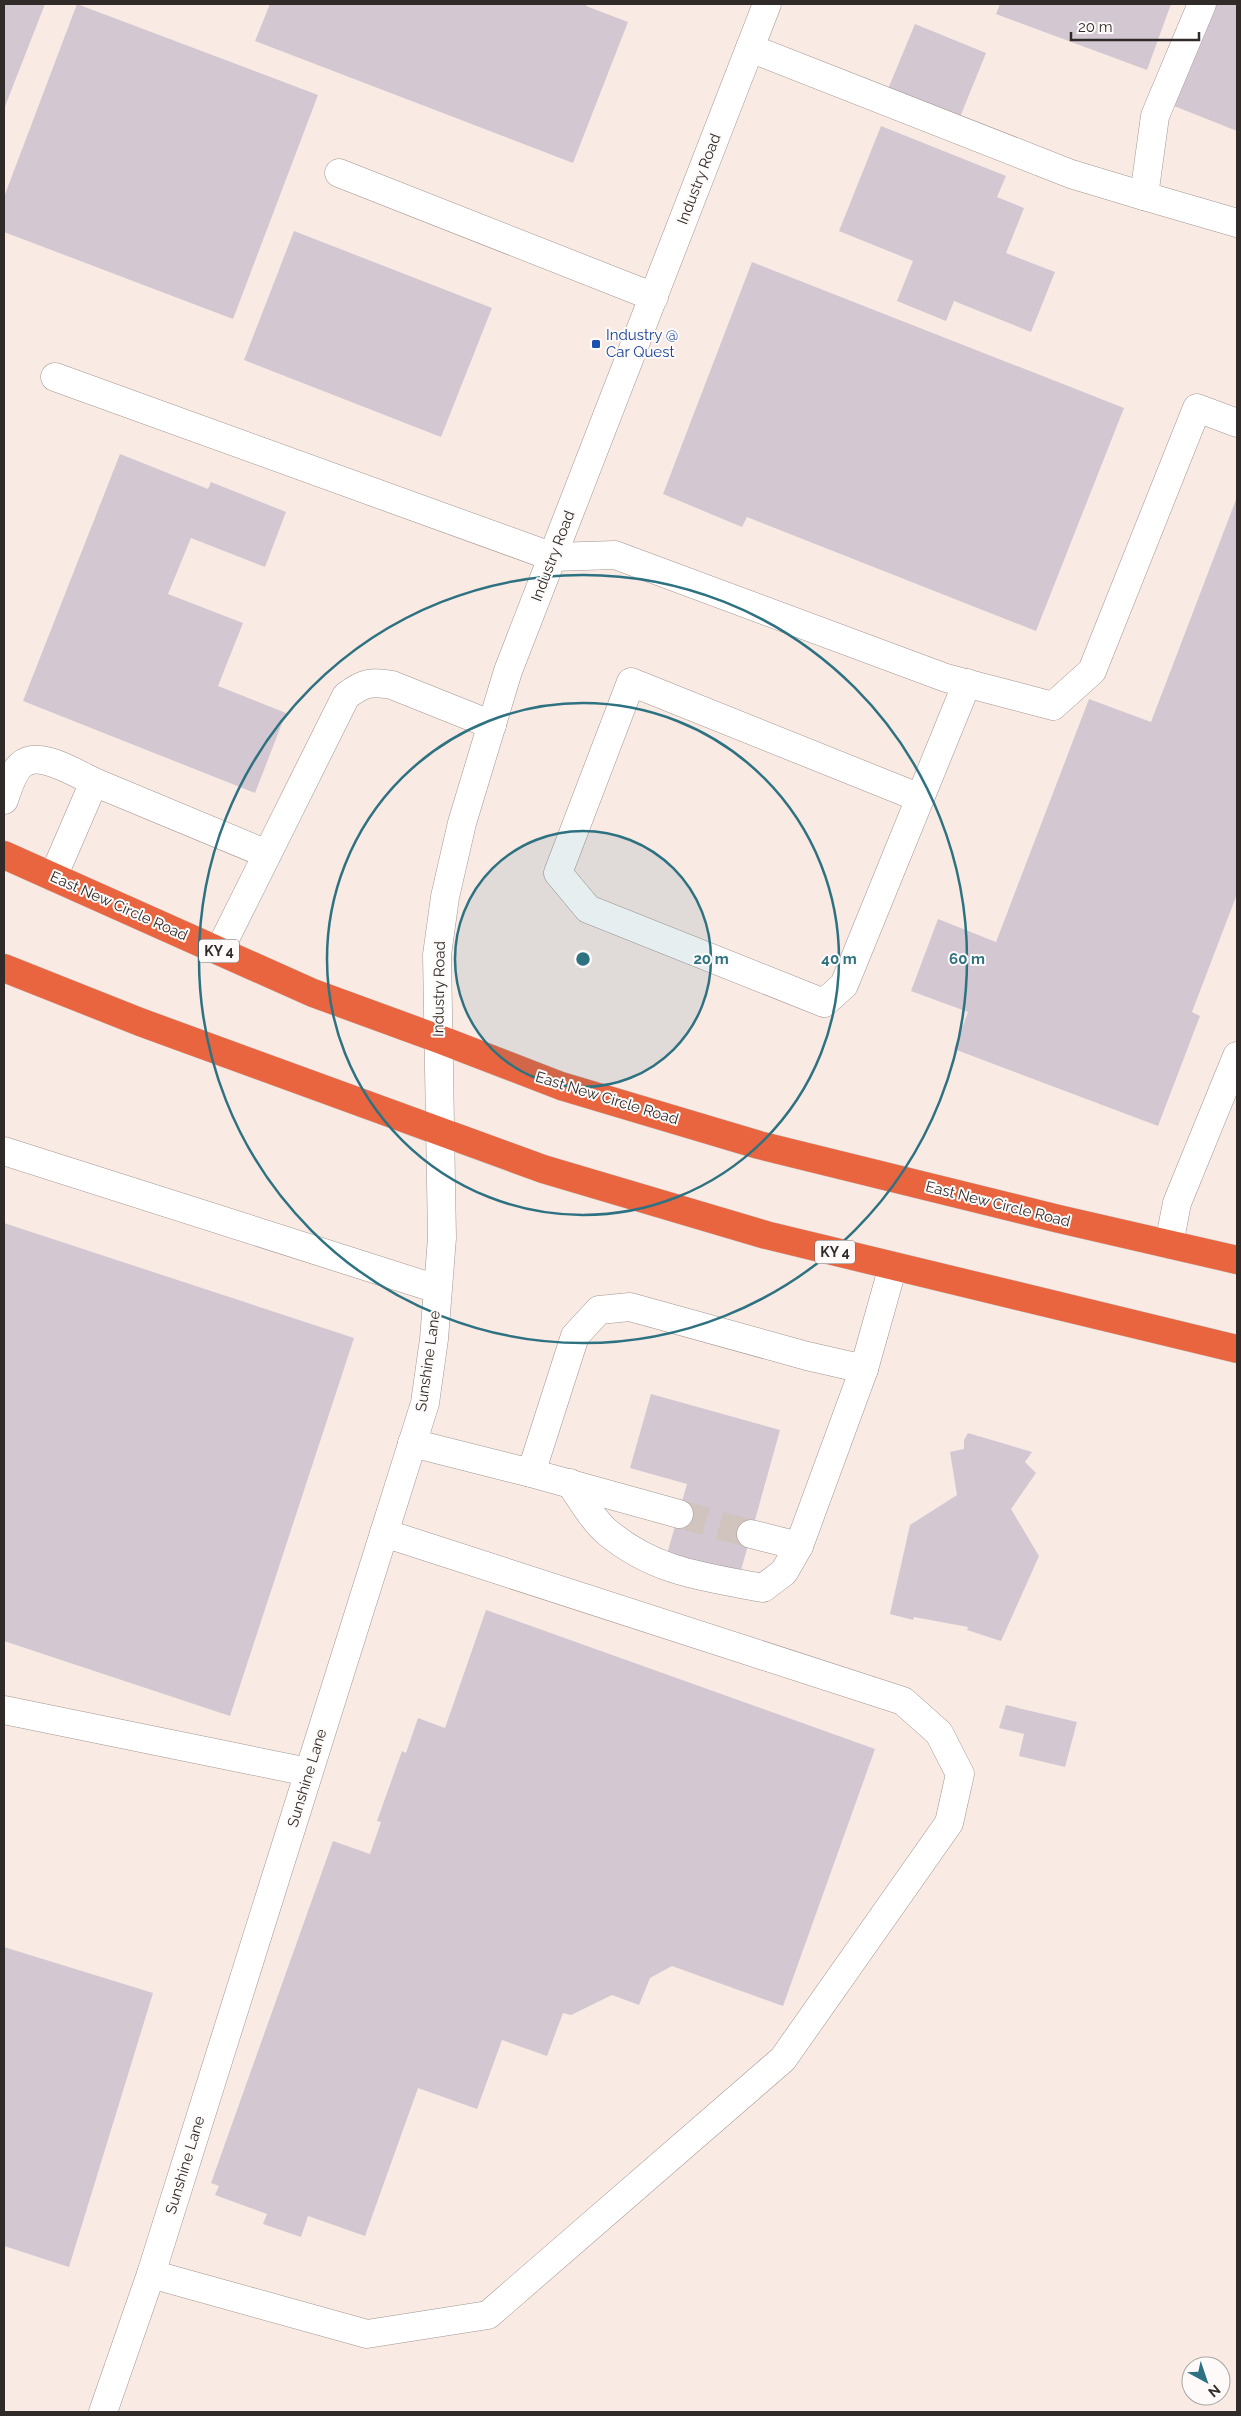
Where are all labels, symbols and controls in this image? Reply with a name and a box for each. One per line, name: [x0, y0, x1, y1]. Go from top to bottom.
scale bar: [1071, 10, 1198, 42]
text: 20 m: [1078, 18, 1113, 36]
street label: Industry Road: [673, 131, 725, 227]
place label: Industry @ Car Quest: [606, 326, 678, 361]
marker: Industry @ Car Quest: [590, 338, 602, 350]
street label: Industry Road: [527, 508, 579, 604]
street label: East New Circle Road: [47, 868, 191, 944]
road number: KY 4: [199, 939, 239, 962]
street label: Industry Road: [429, 941, 449, 1037]
centre of rings: [574, 950, 592, 968]
text: 20 m: [693, 950, 729, 968]
text: 40 m: [821, 950, 857, 968]
text: 60 m: [949, 950, 985, 968]
street label: East New Circle Road: [533, 1068, 681, 1128]
street label: East New Circle Road: [924, 1177, 1072, 1231]
road number: KY 4: [815, 1240, 855, 1264]
street label: Sunshine Lane: [412, 1309, 444, 1413]
street label: Sunshine Lane: [284, 1726, 331, 1829]
street label: Sunshine Lane: [162, 2113, 209, 2216]
north arrow: [1181, 2356, 1231, 2406]
text: N: [1205, 2381, 1224, 2401]

